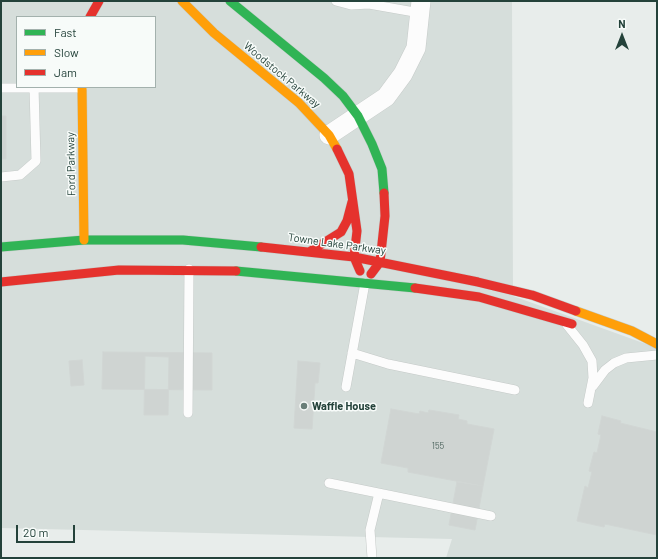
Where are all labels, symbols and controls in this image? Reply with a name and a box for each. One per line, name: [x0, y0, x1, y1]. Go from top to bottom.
legend: [16, 16, 156, 88]
north arrow: [602, 16, 642, 56]
text: N: [618, 17, 626, 30]
text: Fast: [54, 25, 77, 39]
street label: Woodstock Parkway: [241, 39, 323, 111]
text: Slow: [54, 45, 79, 59]
text: Jam: [54, 65, 77, 79]
street label: Ford Parkway: [64, 132, 78, 196]
street label: Towne Lake Parkway: [287, 231, 387, 257]
place label: Waffle House: [312, 399, 376, 413]
marker: Waffle House: [299, 401, 309, 411]
house number: 155: [432, 441, 444, 451]
scale bar: [18, 517, 77, 543]
text: 20 m: [23, 525, 49, 539]

